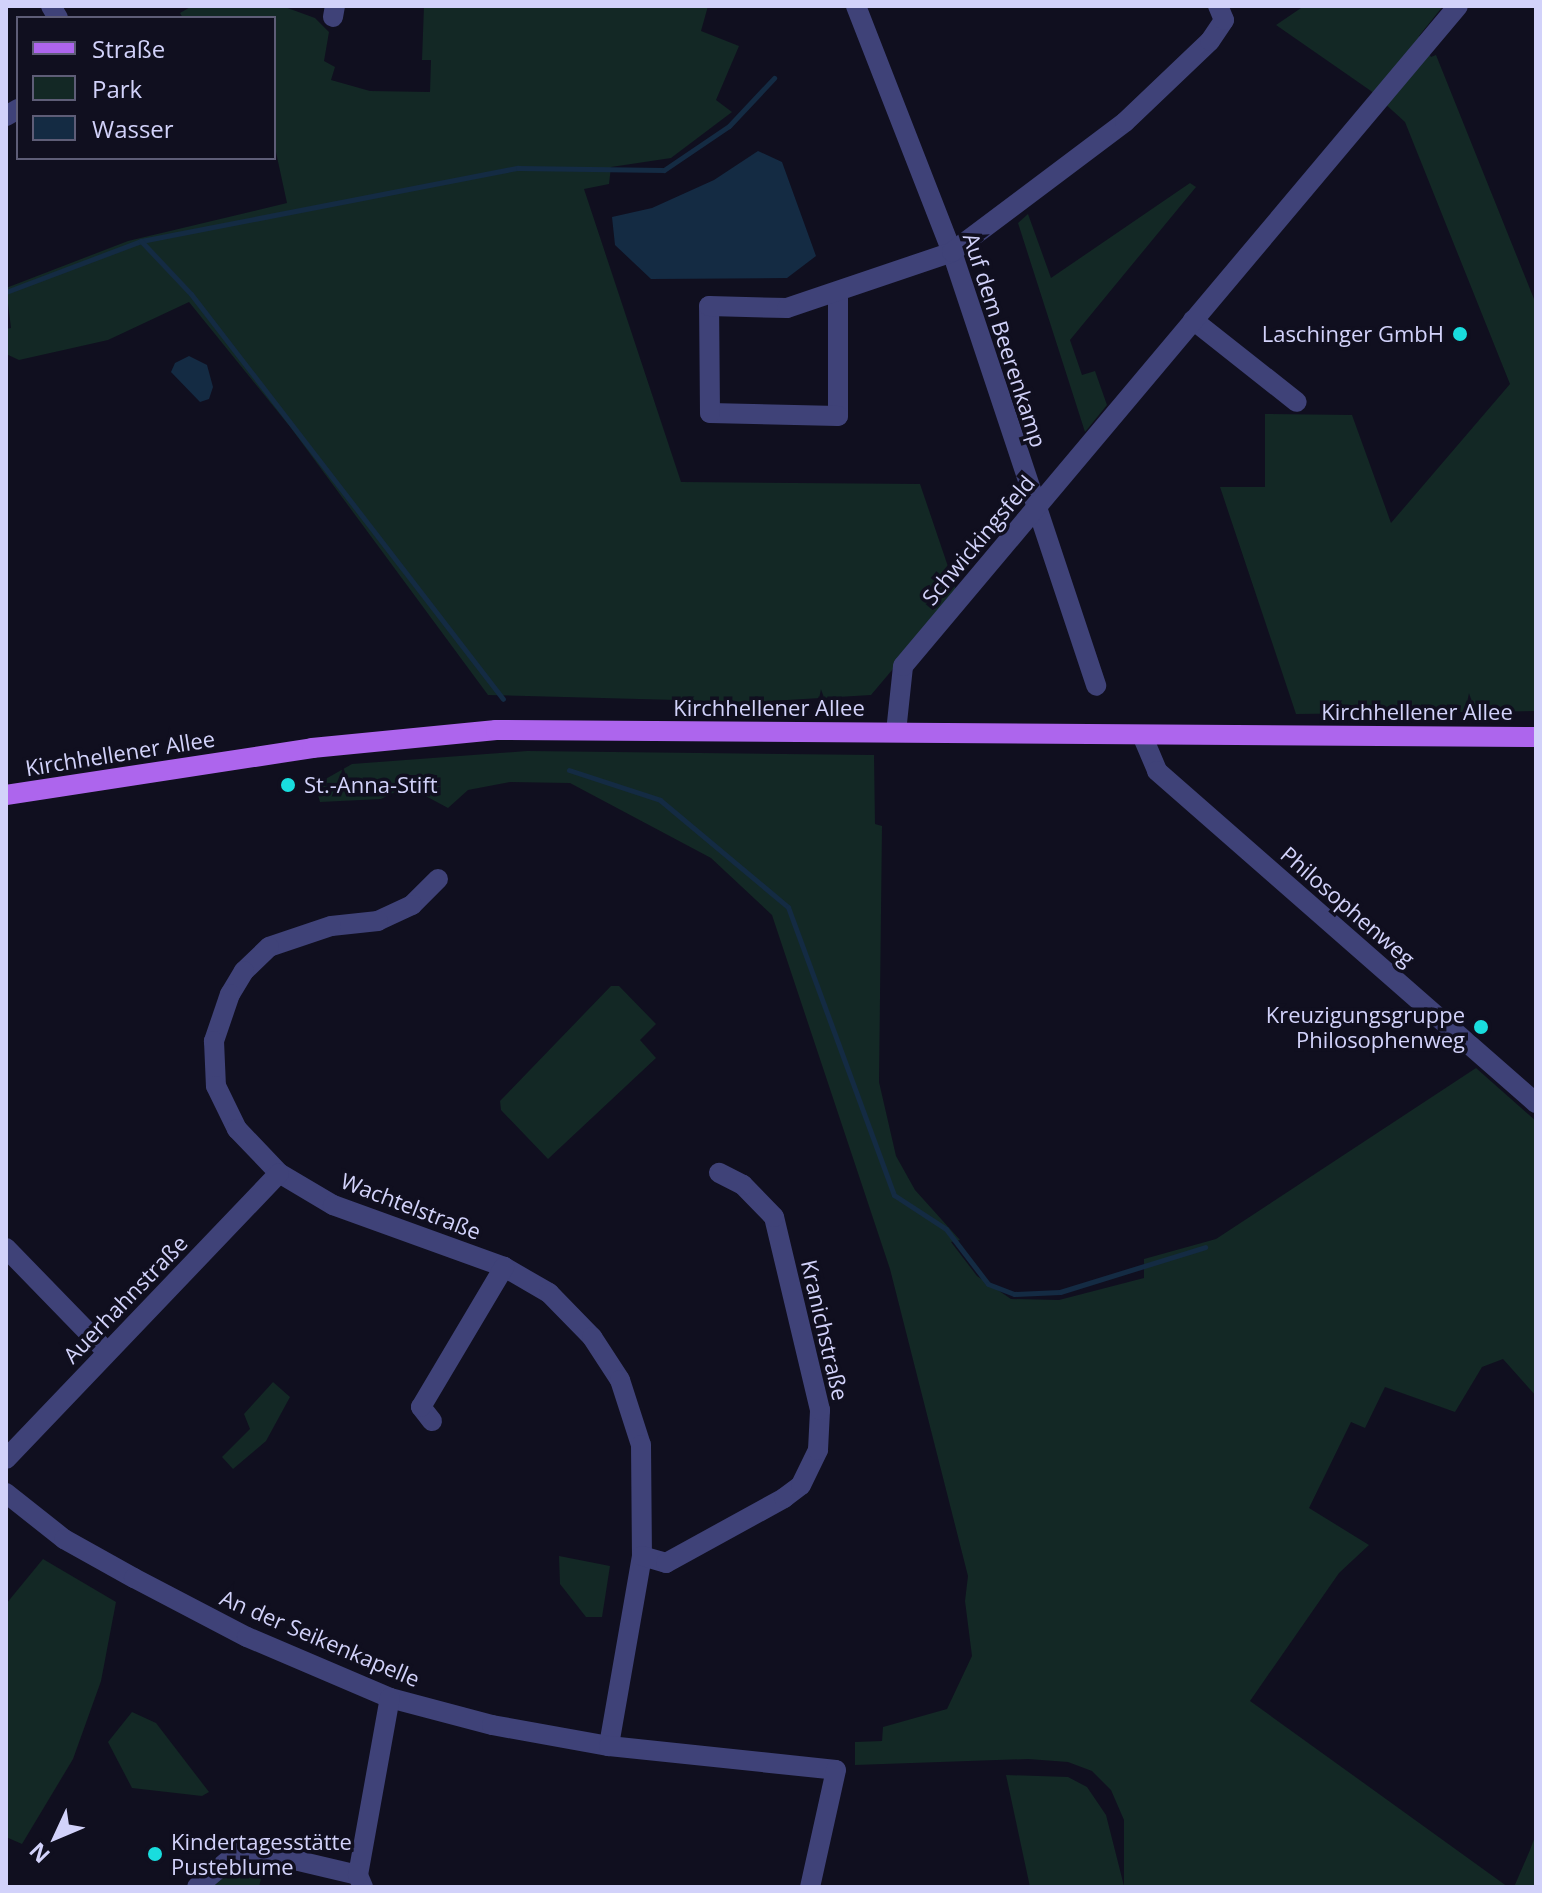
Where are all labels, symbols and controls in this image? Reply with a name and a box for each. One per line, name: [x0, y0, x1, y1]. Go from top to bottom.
legend: [16, 16, 276, 160]
text: Straße: [92, 32, 165, 65]
text: Park: [92, 72, 142, 105]
text: Wasser: [92, 112, 174, 145]
street label: Auf dem Beerenkamp: [958, 230, 1052, 450]
place label: Laschinger GmbH: [1262, 321, 1444, 347]
marker: Laschinger GmbH: [1451, 325, 1469, 343]
street label: Schwickingsfeld: [916, 470, 1040, 610]
street label: Kirchhellener Allee: [673, 695, 865, 721]
street label: Kirchhellener Allee: [1321, 699, 1513, 725]
street label: Kirchhellener Allee: [23, 725, 217, 781]
place label: St.-Anna-Stift: [304, 772, 438, 798]
marker: St.-Anna-Stift: [279, 776, 297, 794]
street label: Philosophenweg: [1276, 841, 1420, 971]
place label: Kreuzigungsgruppe Philosophenweg: [1266, 1001, 1465, 1052]
marker: Kreuzigungsgruppe Philosophenweg: [1472, 1018, 1490, 1036]
street label: Wachtelstraße: [337, 1167, 485, 1245]
street label: Auerhahnstraße: [57, 1230, 193, 1368]
street label: Kranichstraße: [796, 1257, 854, 1403]
street label: An der Seikenkapelle: [216, 1584, 424, 1692]
north arrow: [16, 1797, 96, 1877]
place label: Kindertagesstätte Pusteblume: [171, 1828, 352, 1880]
text: N: [22, 1837, 56, 1871]
marker: Kindertagesstätte Pusteblume: [146, 1845, 164, 1863]

